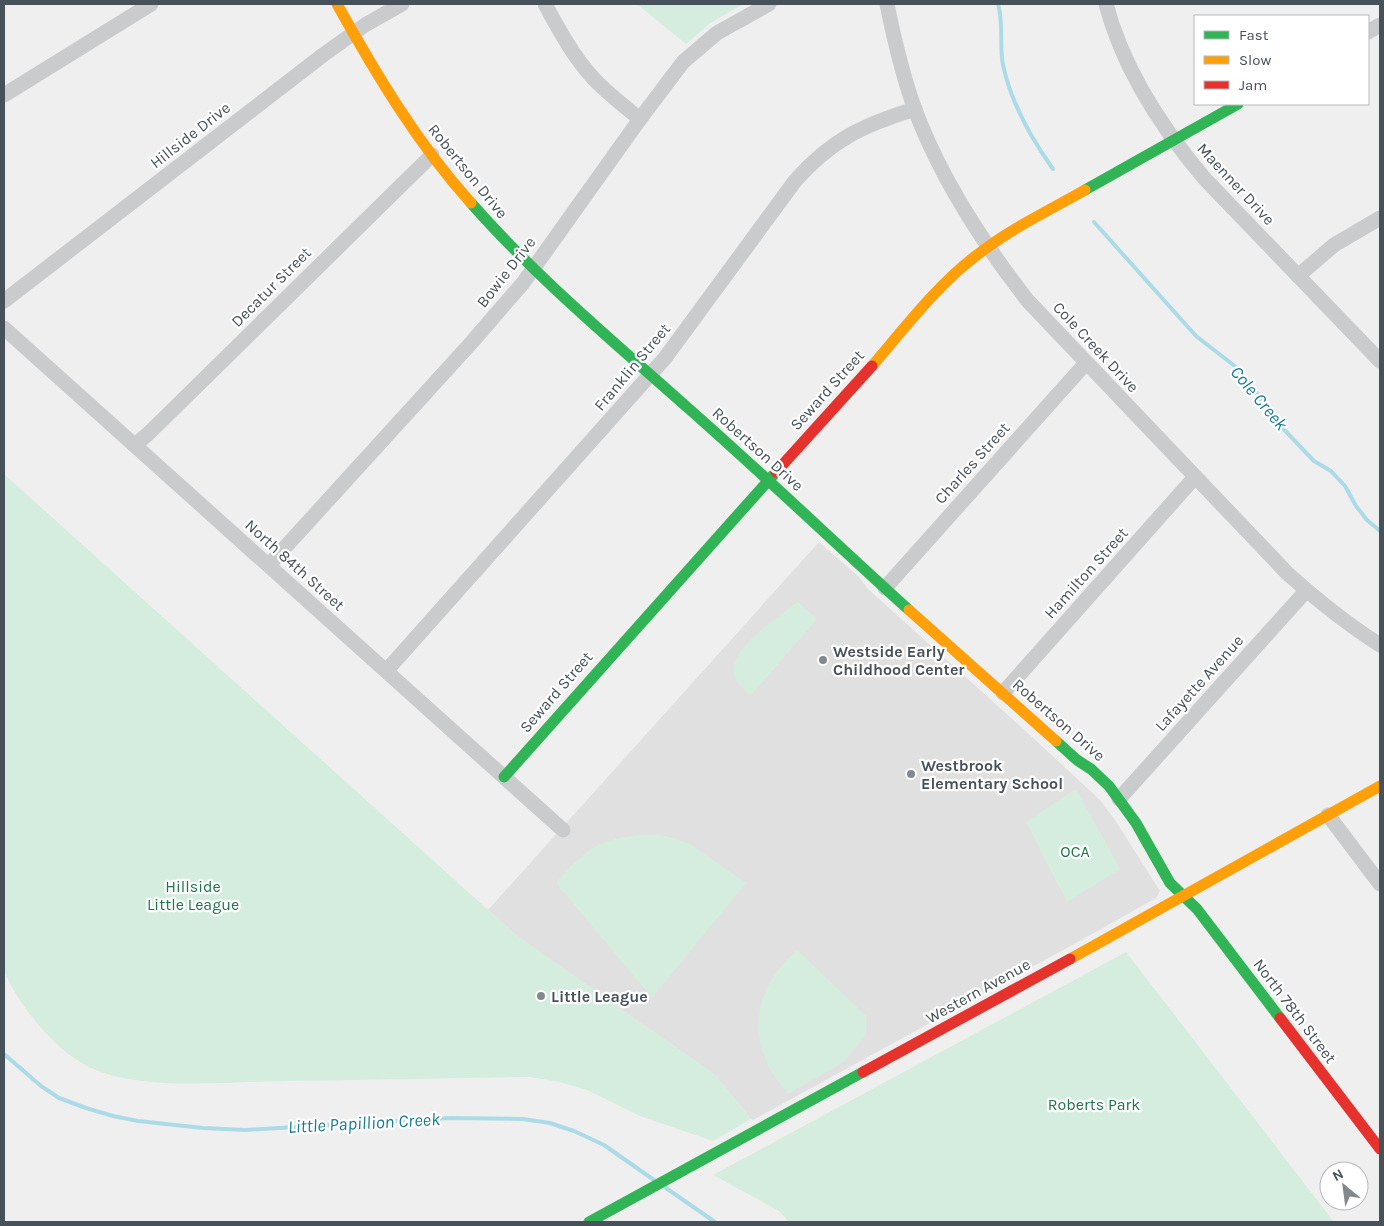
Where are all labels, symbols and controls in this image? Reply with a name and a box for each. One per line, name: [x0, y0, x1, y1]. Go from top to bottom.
legend: [1194, 15, 1369, 105]
text: Fast: [1239, 26, 1269, 44]
text: Slow: [1239, 51, 1271, 69]
text: Jam: [1239, 76, 1267, 94]
street label: Hillside Drive: [146, 98, 234, 172]
street label: Robertson Drive: [424, 120, 512, 222]
street label: Maenner Drive: [1193, 139, 1279, 229]
street label: Bowie Drive: [473, 233, 539, 311]
street label: Decatur Street: [227, 243, 315, 331]
street label: Cole Creek Drive: [1049, 298, 1143, 396]
street label: Franklin Street: [590, 319, 674, 415]
street label: Seward Street: [786, 346, 868, 434]
water label: Cole Creek: [1226, 361, 1293, 435]
street label: Robertson Drive: [709, 403, 807, 495]
street label: Charles Street: [931, 418, 1013, 508]
street label: North 84th Street: [241, 515, 349, 615]
street label: Hamilton Street: [1040, 524, 1132, 622]
street label: Lafayette Avenue: [1151, 631, 1247, 735]
place label: Westside Early Childhood Center: [833, 642, 965, 679]
street label: Seward Street: [516, 648, 596, 736]
marker: Westside Early Childhood Center: [817, 654, 829, 666]
street label: Robertson Drive: [1009, 675, 1109, 765]
place label: Westbrook Elementary School: [921, 756, 1063, 793]
marker: Westbrook Elementary School: [905, 768, 917, 780]
park label: OCA: [1060, 842, 1090, 861]
park label: Hillside Little League: [147, 877, 239, 914]
street label: Western Avenue: [922, 954, 1034, 1028]
street label: North 78th Street: [1250, 955, 1340, 1067]
place label: Little League: [551, 987, 648, 1006]
marker: Little League: [535, 990, 547, 1002]
park label: Roberts Park: [1048, 1095, 1140, 1114]
water label: Little Papillion Creek: [287, 1108, 441, 1138]
north arrow: [1319, 1161, 1369, 1211]
text: N: [1329, 1165, 1346, 1185]

